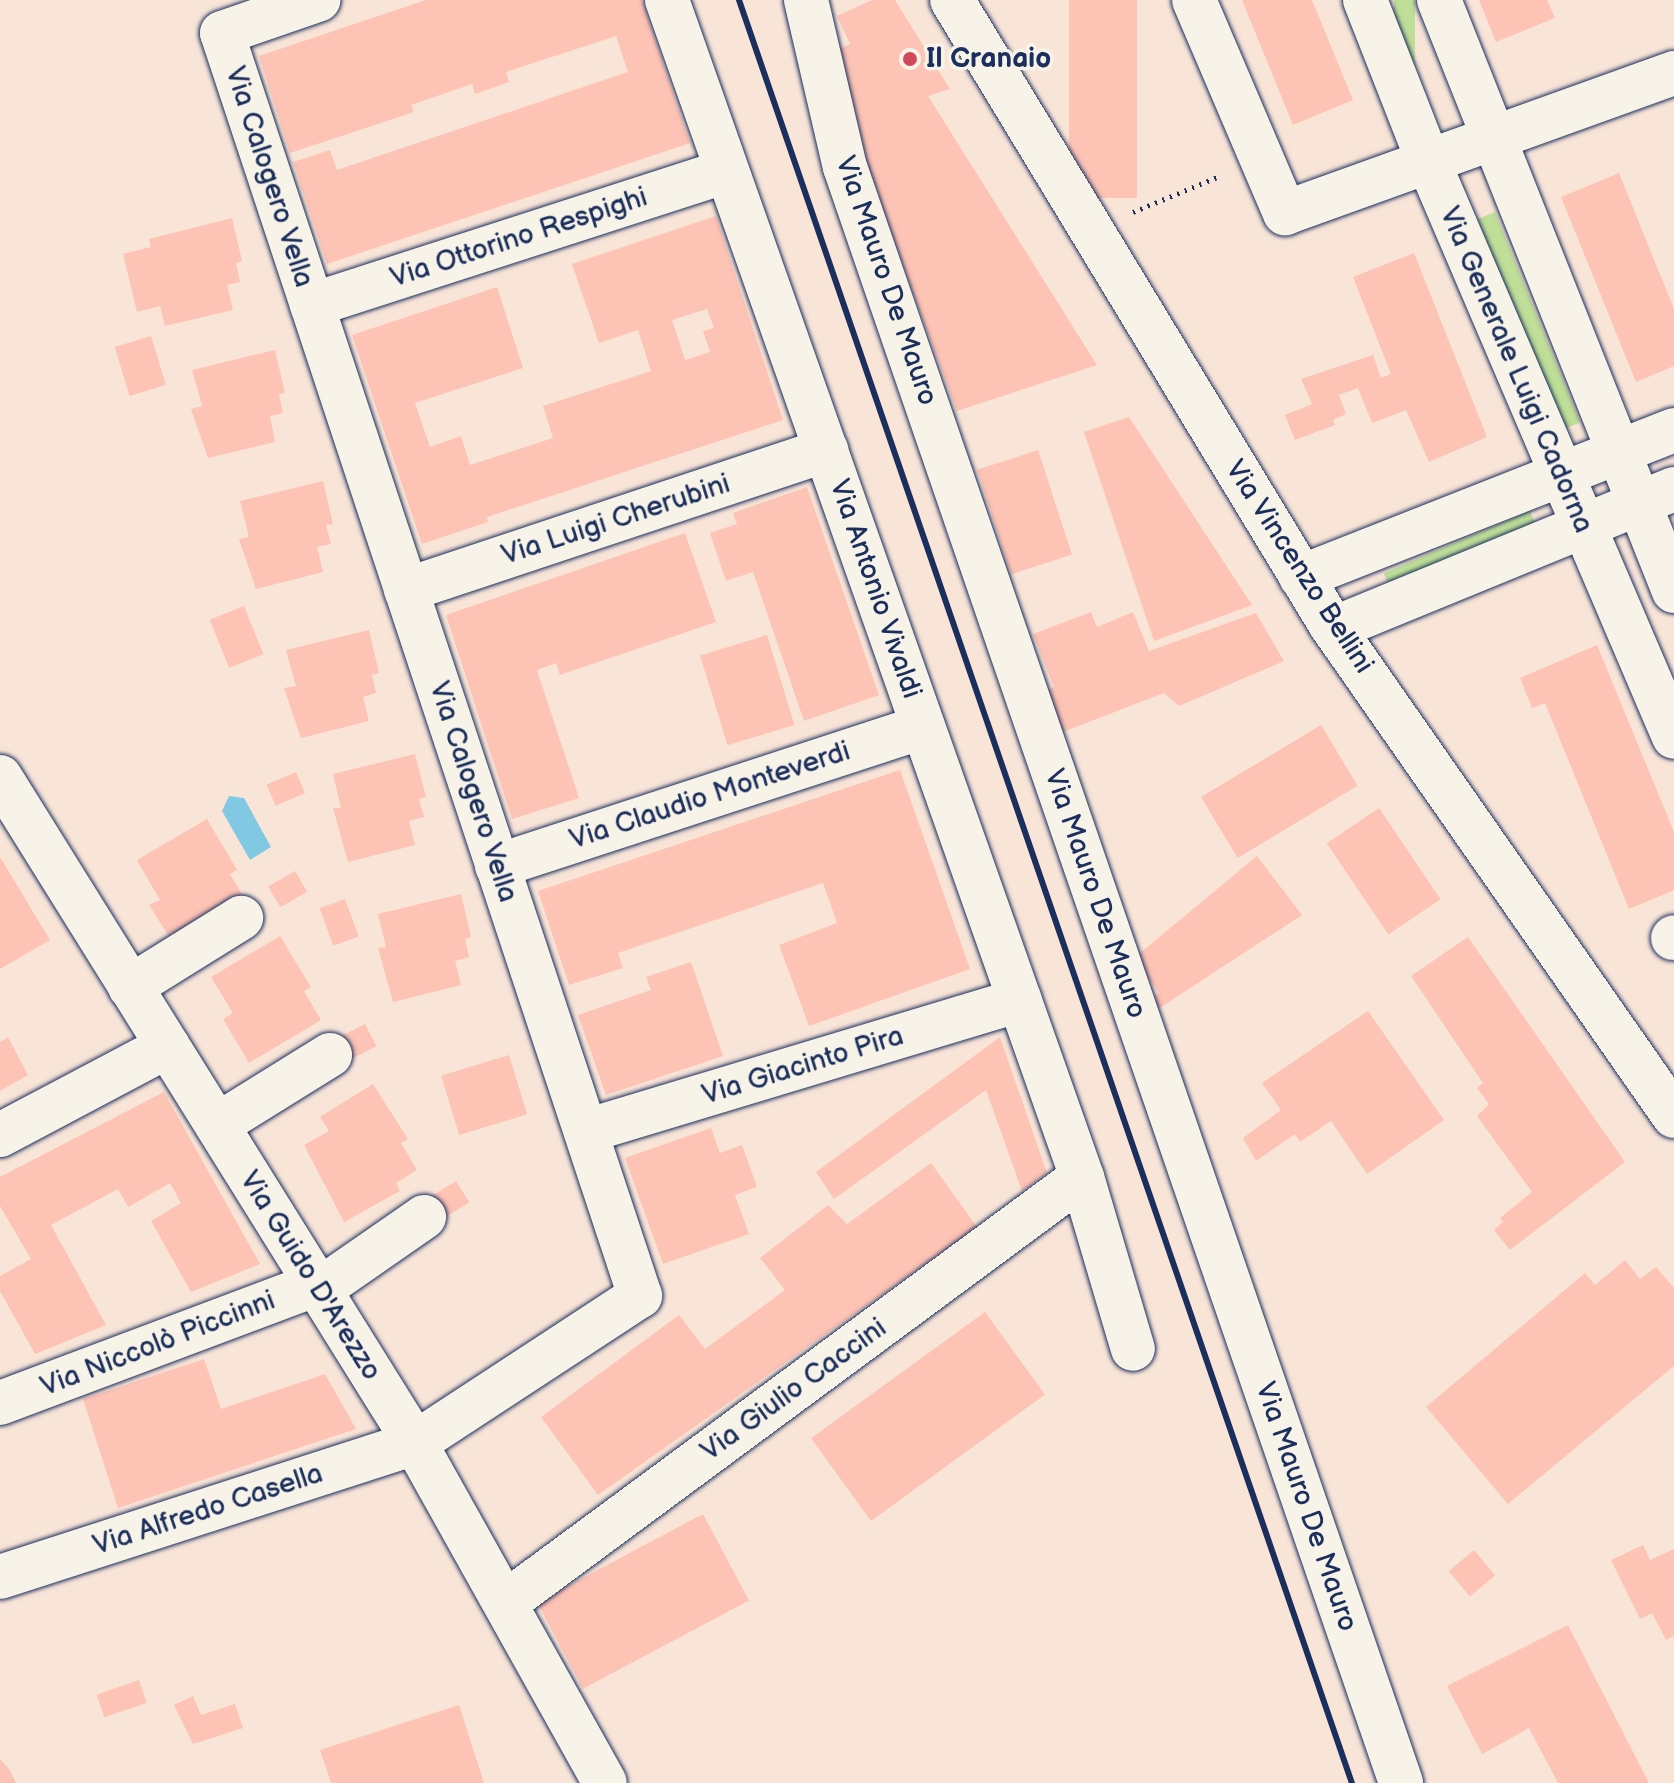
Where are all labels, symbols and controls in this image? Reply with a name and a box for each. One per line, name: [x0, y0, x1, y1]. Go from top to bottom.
place label: Il Cranaio: [926, 42, 1051, 76]
marker: Il Cranaio: [901, 50, 919, 68]
street label: Via Calogero Vella: [217, 62, 321, 292]
street label: Via Mauro De Mauro: [828, 152, 944, 410]
street label: Via Ottorino Respighi: [386, 181, 652, 295]
street label: Via Generale Luigi Cadorna: [1432, 202, 1600, 538]
street label: Via Vincenzo Bellini: [1217, 454, 1381, 680]
street label: Via Luigi Cherubini: [498, 467, 734, 573]
street label: Via Antonio Vivaldi: [822, 475, 928, 703]
street label: Via Calogero Vella: [421, 677, 525, 907]
street label: Via Claudio Monteverdi: [566, 735, 854, 857]
street label: Via Mauro De Mauro: [1037, 765, 1153, 1023]
street label: Via Giacinto Pira: [698, 1019, 908, 1113]
street label: Via Guido D'Arezzo: [232, 1165, 388, 1387]
street label: Via Niccolò Piccinni: [36, 1284, 280, 1404]
street label: Via Giulio Caccini: [695, 1311, 893, 1469]
street label: Via Mauro De Mauro: [1248, 1378, 1364, 1636]
street label: Via Alfredo Casella: [89, 1457, 327, 1563]

